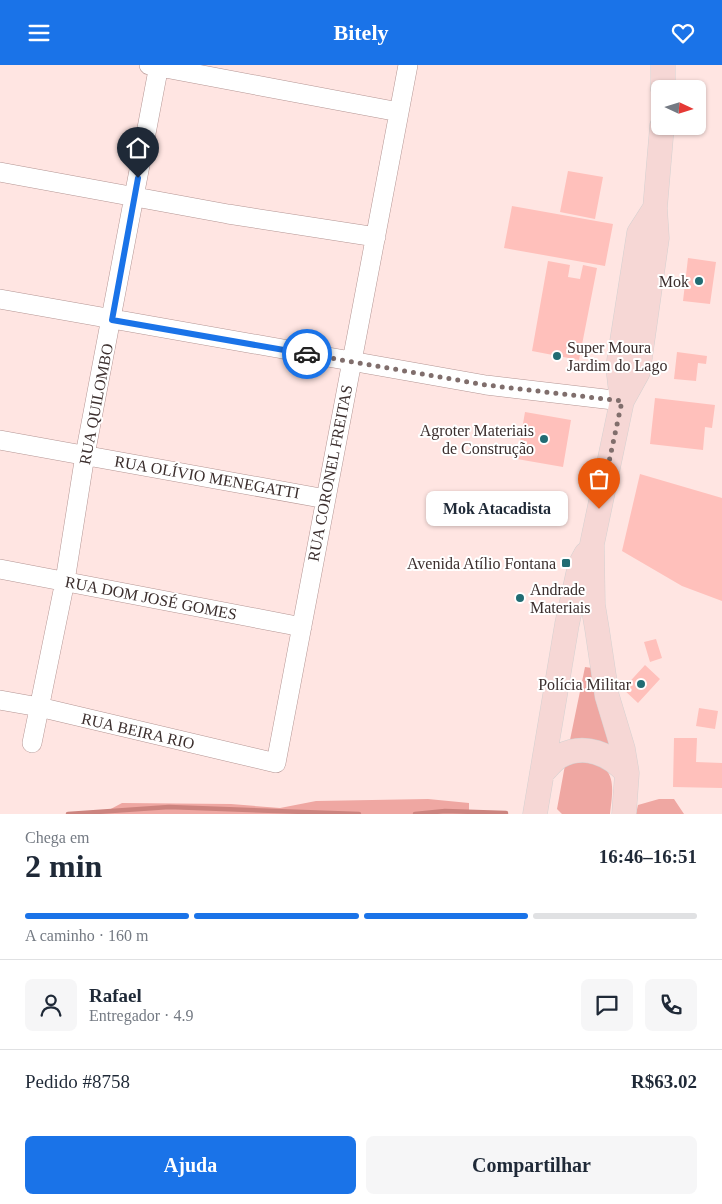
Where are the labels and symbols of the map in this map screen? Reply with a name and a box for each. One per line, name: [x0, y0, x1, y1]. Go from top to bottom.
north arrow: [651, 80, 706, 135]
pin: [117, 127, 159, 178]
place label: Mok: [659, 273, 689, 290]
marker: Mok: [693, 275, 705, 287]
courier: [282, 329, 332, 379]
place label: Super Moura Jardim do Lago: [567, 339, 667, 375]
street label: RUA QUILOMBO: [76, 342, 116, 466]
marker: Super Moura Jardim do Lago: [551, 350, 563, 362]
street label: RUA CORONEL FREITAS: [305, 383, 355, 563]
place label: Agroter Materiais de Construção: [420, 422, 534, 458]
marker: Agroter Materiais de Construção: [538, 433, 550, 445]
street label: RUA OLÍVIO MENEGATTI: [113, 451, 301, 502]
pin: [578, 458, 620, 509]
callout: Mok Atacadista: [426, 491, 569, 527]
place label: Avenida Atílio Fontana: [407, 555, 556, 572]
marker: Avenida Atílio Fontana: [560, 557, 572, 569]
street label: RUA DOM JOSÉ GOMES: [64, 572, 239, 623]
place label: Andrade Materiais: [530, 581, 590, 616]
marker: Andrade Materiais: [514, 592, 526, 604]
place label: Polícia Militar: [538, 676, 632, 693]
marker: Polícia Militar: [635, 678, 647, 690]
street label: RUA BEIRA RIO: [80, 710, 196, 752]

